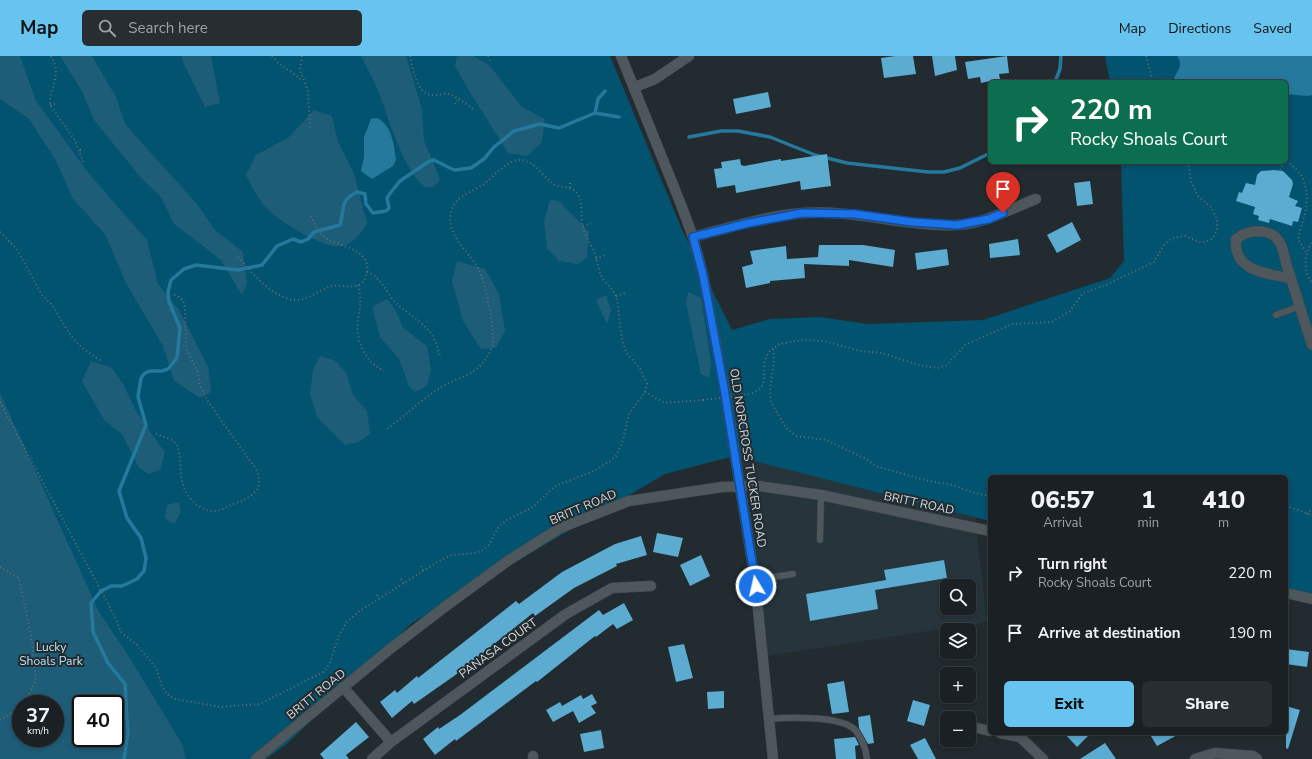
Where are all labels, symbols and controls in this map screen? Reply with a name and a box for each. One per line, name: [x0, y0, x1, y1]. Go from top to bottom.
search box: [82, 10, 362, 46]
text: Map: [20, 15, 58, 41]
icon: search: [96, 17, 118, 39]
text: Search here: [128, 18, 208, 38]
text: Map: [1119, 19, 1146, 38]
text: Directions: [1168, 19, 1231, 38]
text: Saved: [1253, 19, 1292, 38]
text: 220 m: [1070, 91, 1153, 129]
icon: right: [1004, 96, 1056, 148]
text: Rocky Shoals Court: [1070, 127, 1227, 151]
pin: [986, 172, 1020, 213]
icon: arrive: [992, 178, 1014, 200]
street label: OLD NORCROSS TUCKER ROAD: [726, 367, 770, 549]
text: 06:57: [1031, 484, 1095, 516]
text: 1: [1141, 484, 1156, 516]
text: 410: [1202, 484, 1245, 516]
street label: BRITT ROAD: [547, 486, 619, 528]
street label: BRITT ROAD: [882, 488, 956, 518]
text: Arrival: [1043, 514, 1082, 532]
text: min: [1138, 514, 1159, 532]
text: m: [1218, 514, 1229, 532]
text: Turn right: [1038, 554, 1107, 574]
icon: right: [1004, 562, 1026, 584]
text: 220 m: [1228, 563, 1272, 583]
position arrow: [735, 565, 777, 607]
text: Rocky Shoals Court: [1038, 574, 1151, 592]
map controls: [940, 579, 976, 747]
button: search: [940, 579, 976, 615]
street label: PANASA COURT: [456, 614, 541, 682]
icon: arrive: [1004, 622, 1026, 644]
button: layers: [940, 623, 976, 659]
text: Arrive at destination: [1038, 623, 1181, 643]
text: 190 m: [1228, 623, 1272, 643]
park label: Lucky Shoals Park: [19, 639, 84, 669]
street label: BRITT ROAD: [283, 665, 349, 723]
button: +: [940, 667, 976, 703]
button: Exit: [1004, 681, 1134, 727]
button: Share: [1142, 681, 1272, 727]
speed limit sign: 40: [72, 695, 124, 747]
text: 37: [26, 702, 50, 729]
button: −: [940, 711, 976, 747]
text: km/h: [27, 724, 49, 738]

